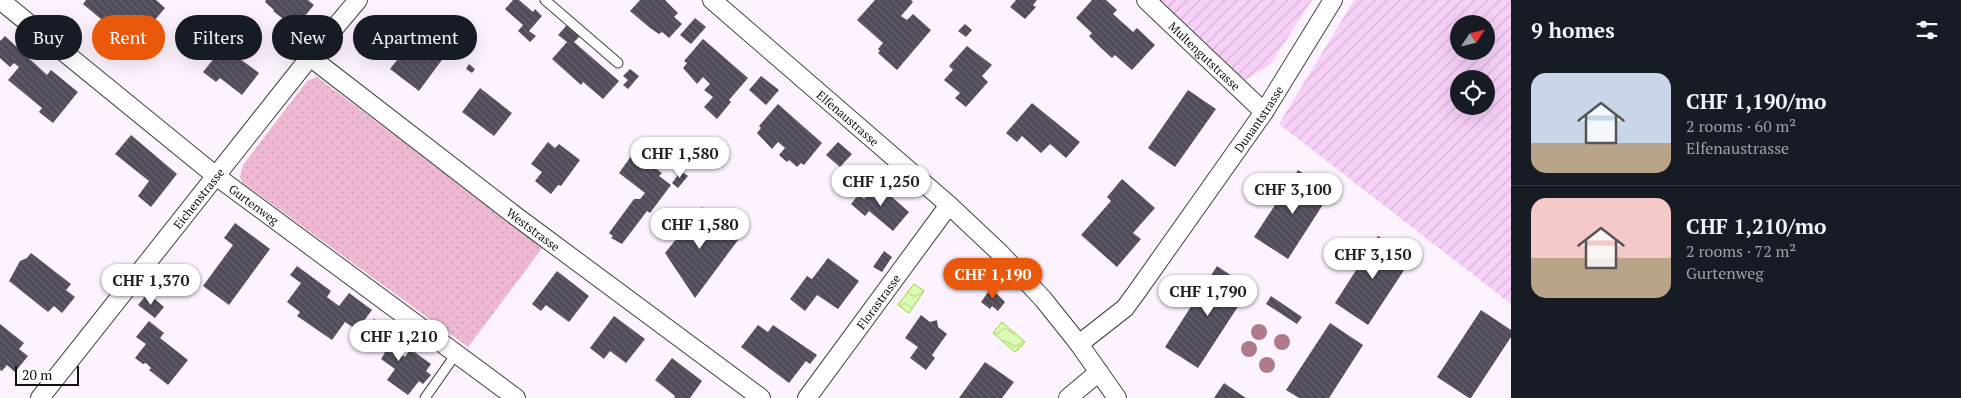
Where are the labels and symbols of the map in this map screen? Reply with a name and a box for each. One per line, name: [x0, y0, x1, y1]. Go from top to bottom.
north arrow: [1450, 15, 1495, 60]
street label: Multengutstrasse: [1166, 18, 1244, 93]
street label: Dunantstrasse: [1231, 83, 1286, 155]
street label: Elfenaustrasse: [814, 87, 882, 149]
pin: CHF 1,580: [623, 136, 737, 179]
pin: CHF 1,250: [824, 164, 938, 207]
street label: Eichenstrasse: [170, 165, 227, 231]
pin: CHF 3,100: [1236, 172, 1350, 215]
street label: Gurtenweg: [226, 181, 283, 228]
street label: Weststrasse: [504, 204, 563, 254]
pin: CHF 1,580: [643, 208, 757, 250]
pin: CHF 3,150: [1316, 238, 1430, 280]
pin: CHF 1,190: [936, 258, 1050, 300]
pin: CHF 1,370: [94, 264, 208, 306]
street label: Florastrasse: [853, 271, 903, 332]
pin: CHF 1,790: [1151, 274, 1265, 317]
pin: CHF 1,210: [342, 320, 456, 362]
scale bar: [15, 363, 79, 386]

